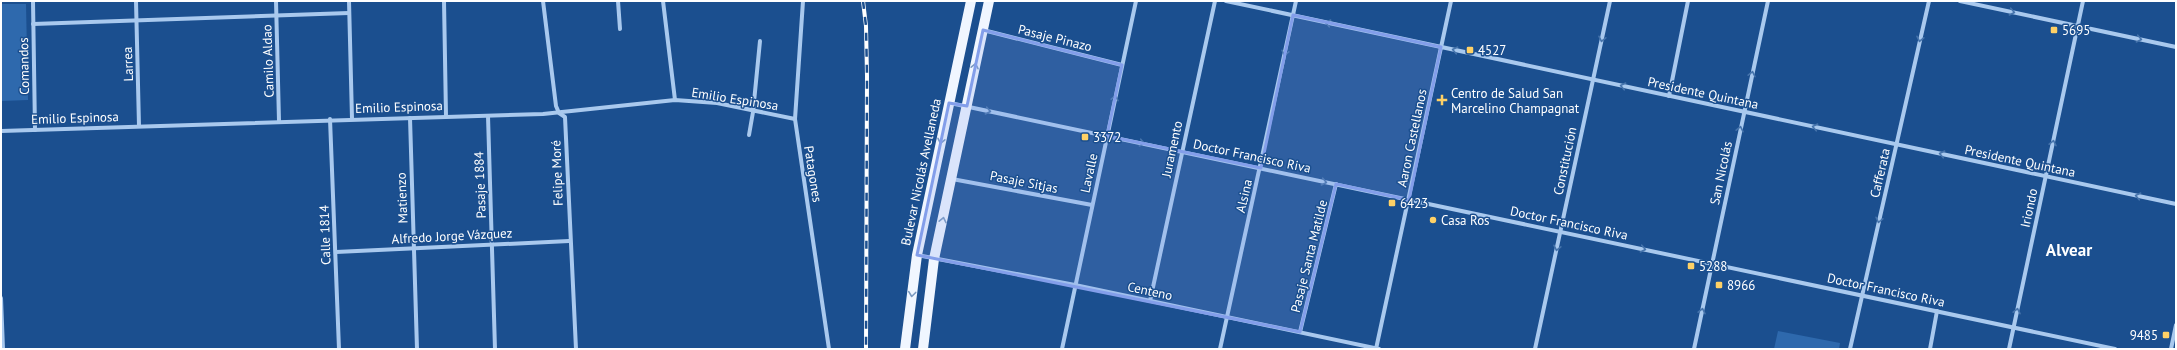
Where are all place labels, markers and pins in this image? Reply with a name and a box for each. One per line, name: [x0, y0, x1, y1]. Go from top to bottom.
place label: 5695: [2062, 22, 2090, 39]
marker: 5695: [2049, 25, 2059, 35]
place label: 4527: [1478, 42, 1506, 59]
marker: 4527: [1465, 45, 1475, 55]
place label: Centro de Salud San Marcelino Champagnat: [1451, 85, 1580, 117]
marker: Centro de Salud San Marcelino Champagnat: [1436, 94, 1448, 106]
place label: 3372: [1093, 129, 1121, 146]
marker: 3372: [1080, 132, 1090, 142]
place label: 6423: [1400, 195, 1428, 212]
marker: 6423: [1387, 198, 1397, 208]
place label: Casa Ros: [1441, 212, 1490, 229]
marker: Casa Ros: [1428, 215, 1438, 225]
place label: 5288: [1699, 258, 1727, 275]
marker: 5288: [1686, 261, 1696, 271]
place label: 8966: [1727, 277, 1755, 294]
marker: 8966: [1714, 280, 1724, 290]
place label: 9485: [2130, 327, 2158, 344]
marker: 9485: [2161, 330, 2171, 340]

